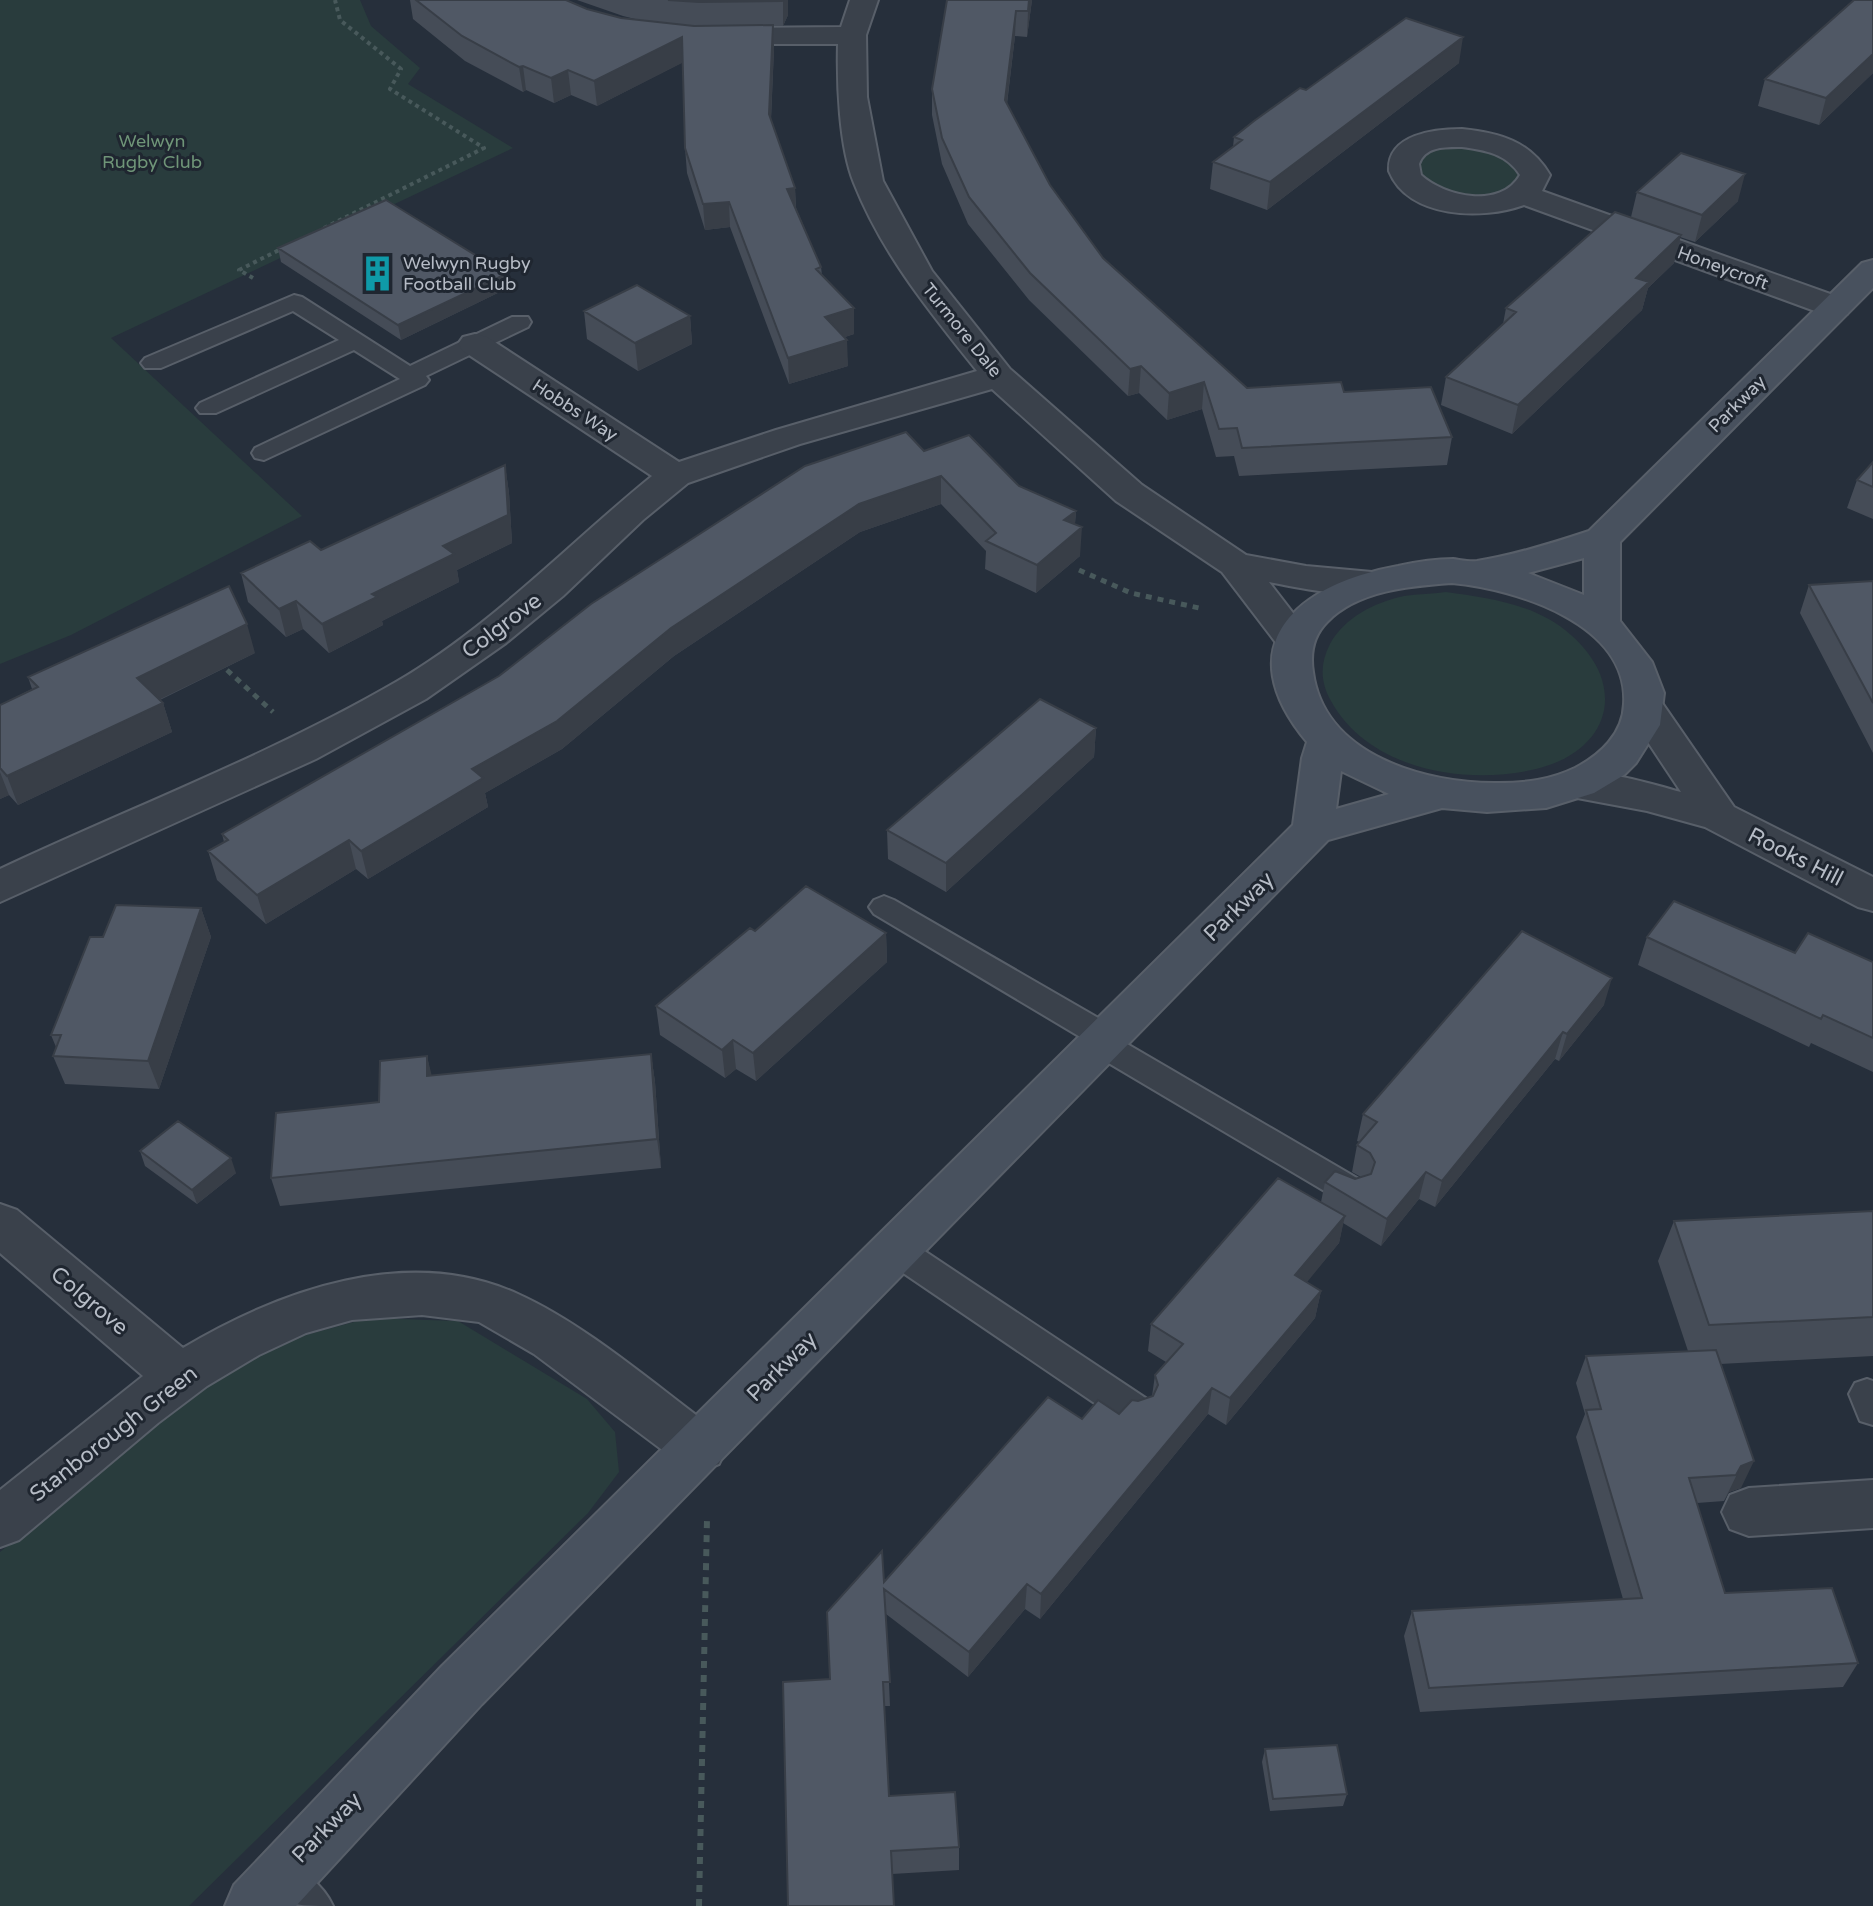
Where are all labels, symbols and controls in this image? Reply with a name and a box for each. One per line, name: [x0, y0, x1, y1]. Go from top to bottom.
park label: Welwyn Rugby Club: [102, 130, 202, 173]
street label: Honeycroft: [1674, 241, 1772, 295]
place label: Welwyn Rugby Football Club: [403, 252, 531, 295]
building icon: Welwyn Rugby Football Club: [358, 254, 396, 292]
street label: Turmore Dale: [917, 278, 1007, 382]
street label: Parkway: [1704, 370, 1771, 437]
street label: Hobbs Way: [528, 374, 622, 446]
street label: Colgrove: [457, 587, 547, 664]
street label: Rooks Hill: [1744, 822, 1848, 892]
street label: Parkway: [1198, 866, 1279, 947]
street label: Colgrove: [45, 1261, 133, 1341]
street label: Parkway: [741, 1326, 822, 1407]
street label: Stanborough Green: [25, 1360, 203, 1507]
street label: Parkway: [287, 1787, 367, 1868]

